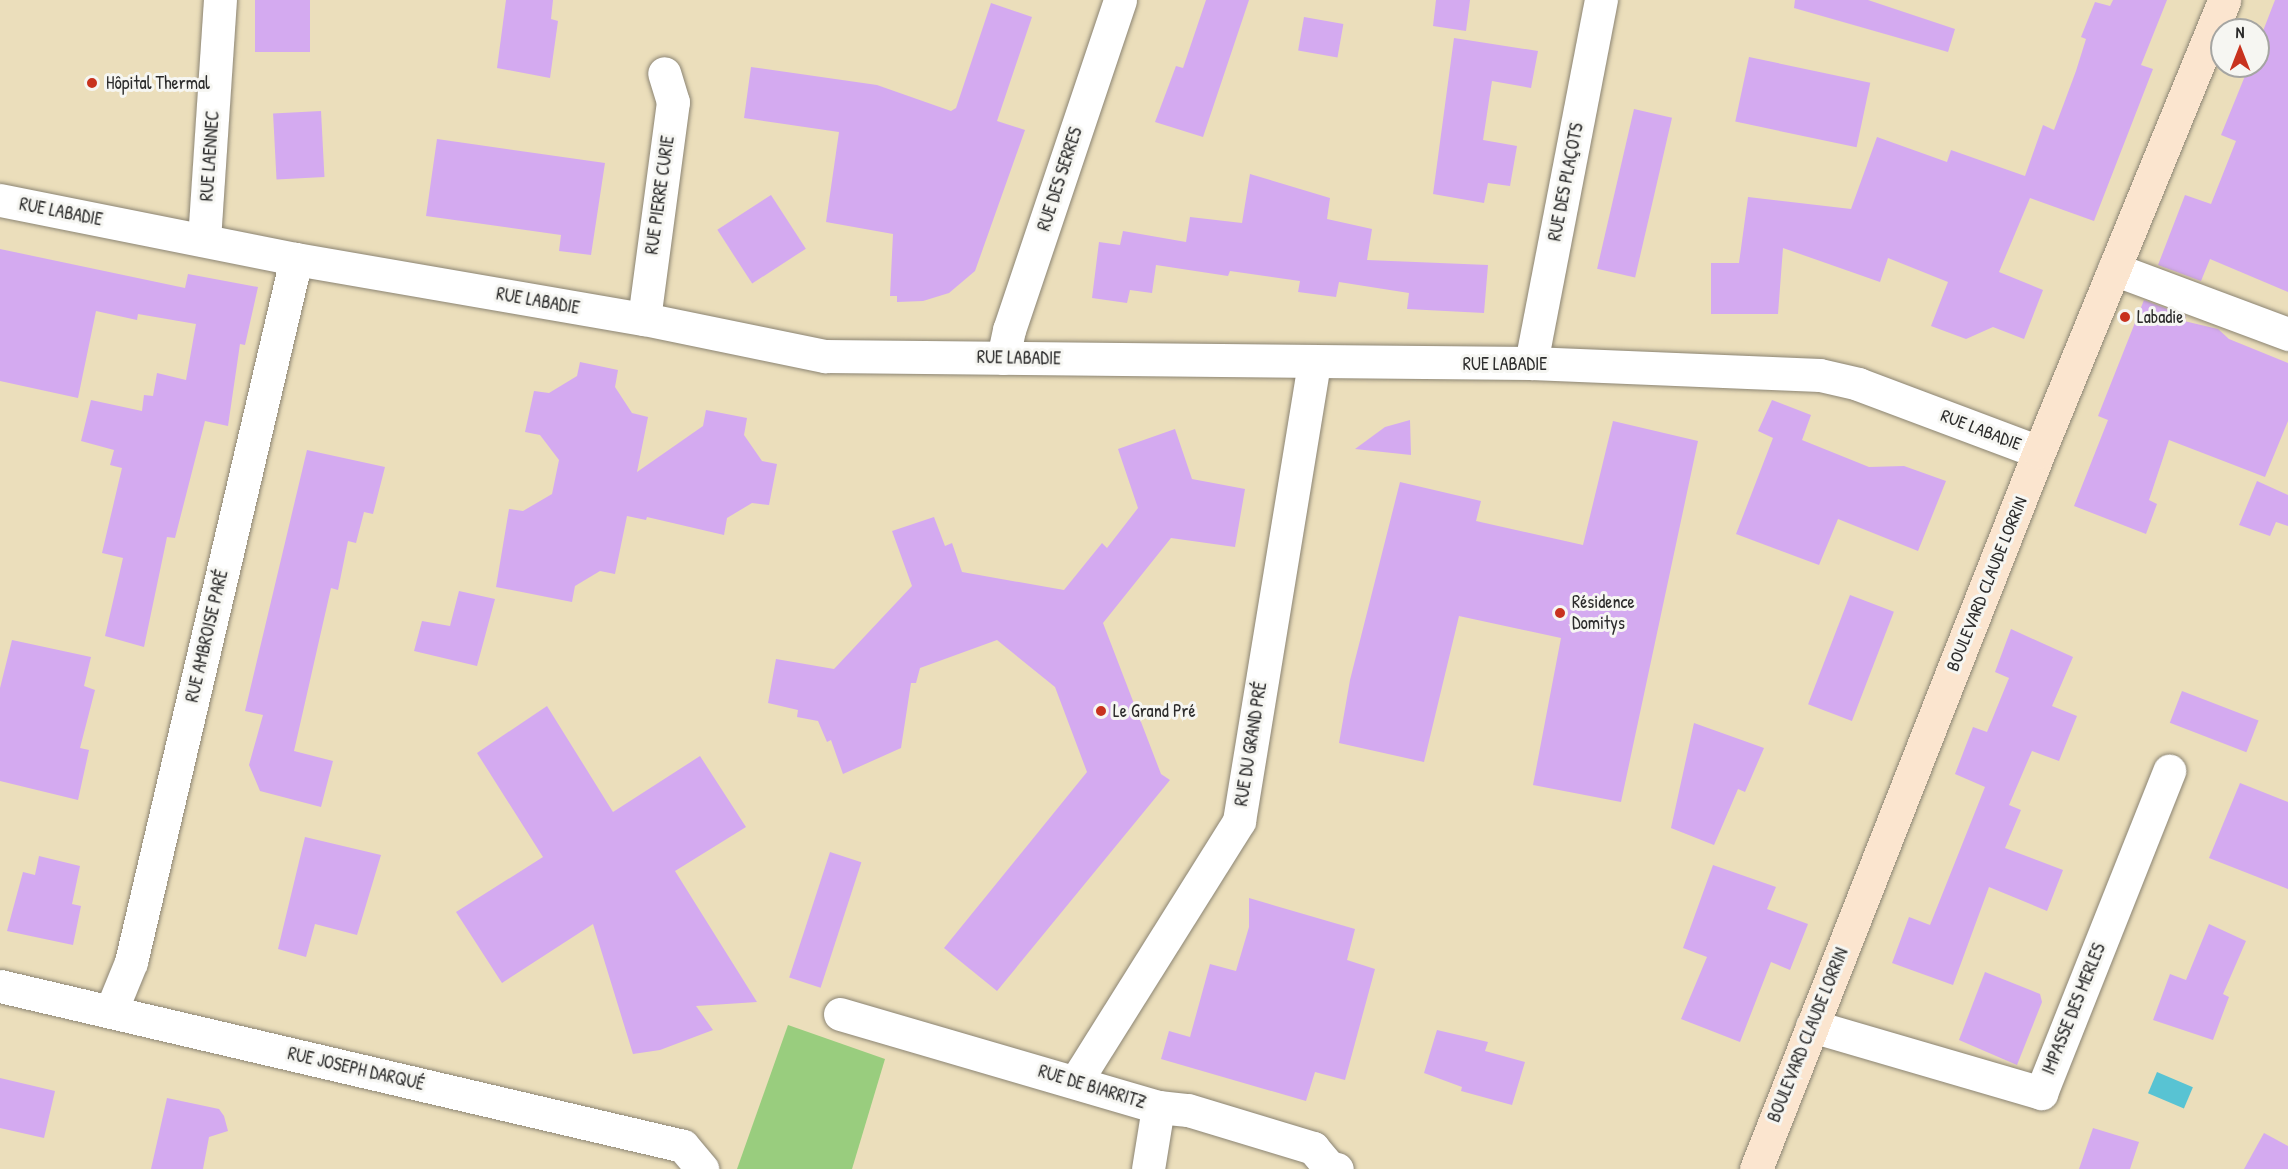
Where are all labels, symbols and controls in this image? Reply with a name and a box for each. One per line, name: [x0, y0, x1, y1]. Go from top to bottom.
north arrow: [2210, 18, 2270, 78]
text: N: [2236, 21, 2244, 43]
place label: Hôpital Thermal: [106, 72, 210, 94]
marker: Hôpital Thermal: [83, 74, 101, 92]
street label: RUE LAENNEC: [196, 110, 224, 202]
street label: RUE DES PLAÇOTS: [1544, 121, 1588, 243]
street label: RUE DES SERRES: [1033, 124, 1087, 234]
street label: RUE PIERRE CURIE: [641, 134, 679, 256]
street label: RUE LABADIE: [18, 193, 104, 231]
street label: RUE LABADIE: [495, 283, 581, 319]
place label: Labadie: [2137, 306, 2183, 328]
marker: Labadie: [2118, 310, 2132, 324]
street label: RUE LABADIE: [977, 346, 1061, 370]
street label: RUE LABADIE: [1463, 353, 1547, 375]
street label: RUE LABADIE: [1938, 405, 2024, 455]
street label: BOULEVARD CLAUDE LORRIN: [1942, 494, 2032, 674]
street label: RUE AMBROISE PARÉ: [181, 568, 233, 704]
place label: Résidence Domitys: [1572, 592, 1635, 634]
marker: Résidence Domitys: [1553, 606, 1567, 620]
street label: RUE DU GRAND PRÉ: [1231, 680, 1271, 808]
place label: Le Grand Pré: [1113, 700, 1196, 722]
marker: Le Grand Pré: [1094, 704, 1108, 718]
street label: IMPASSE DES MERLES: [2038, 940, 2110, 1078]
street label: BOULEVARD CLAUDE LORRIN: [1763, 945, 1853, 1125]
street label: RUE JOSEPH DARQUÉ: [286, 1043, 426, 1095]
street label: RUE DE BIARRITZ: [1036, 1060, 1148, 1114]

